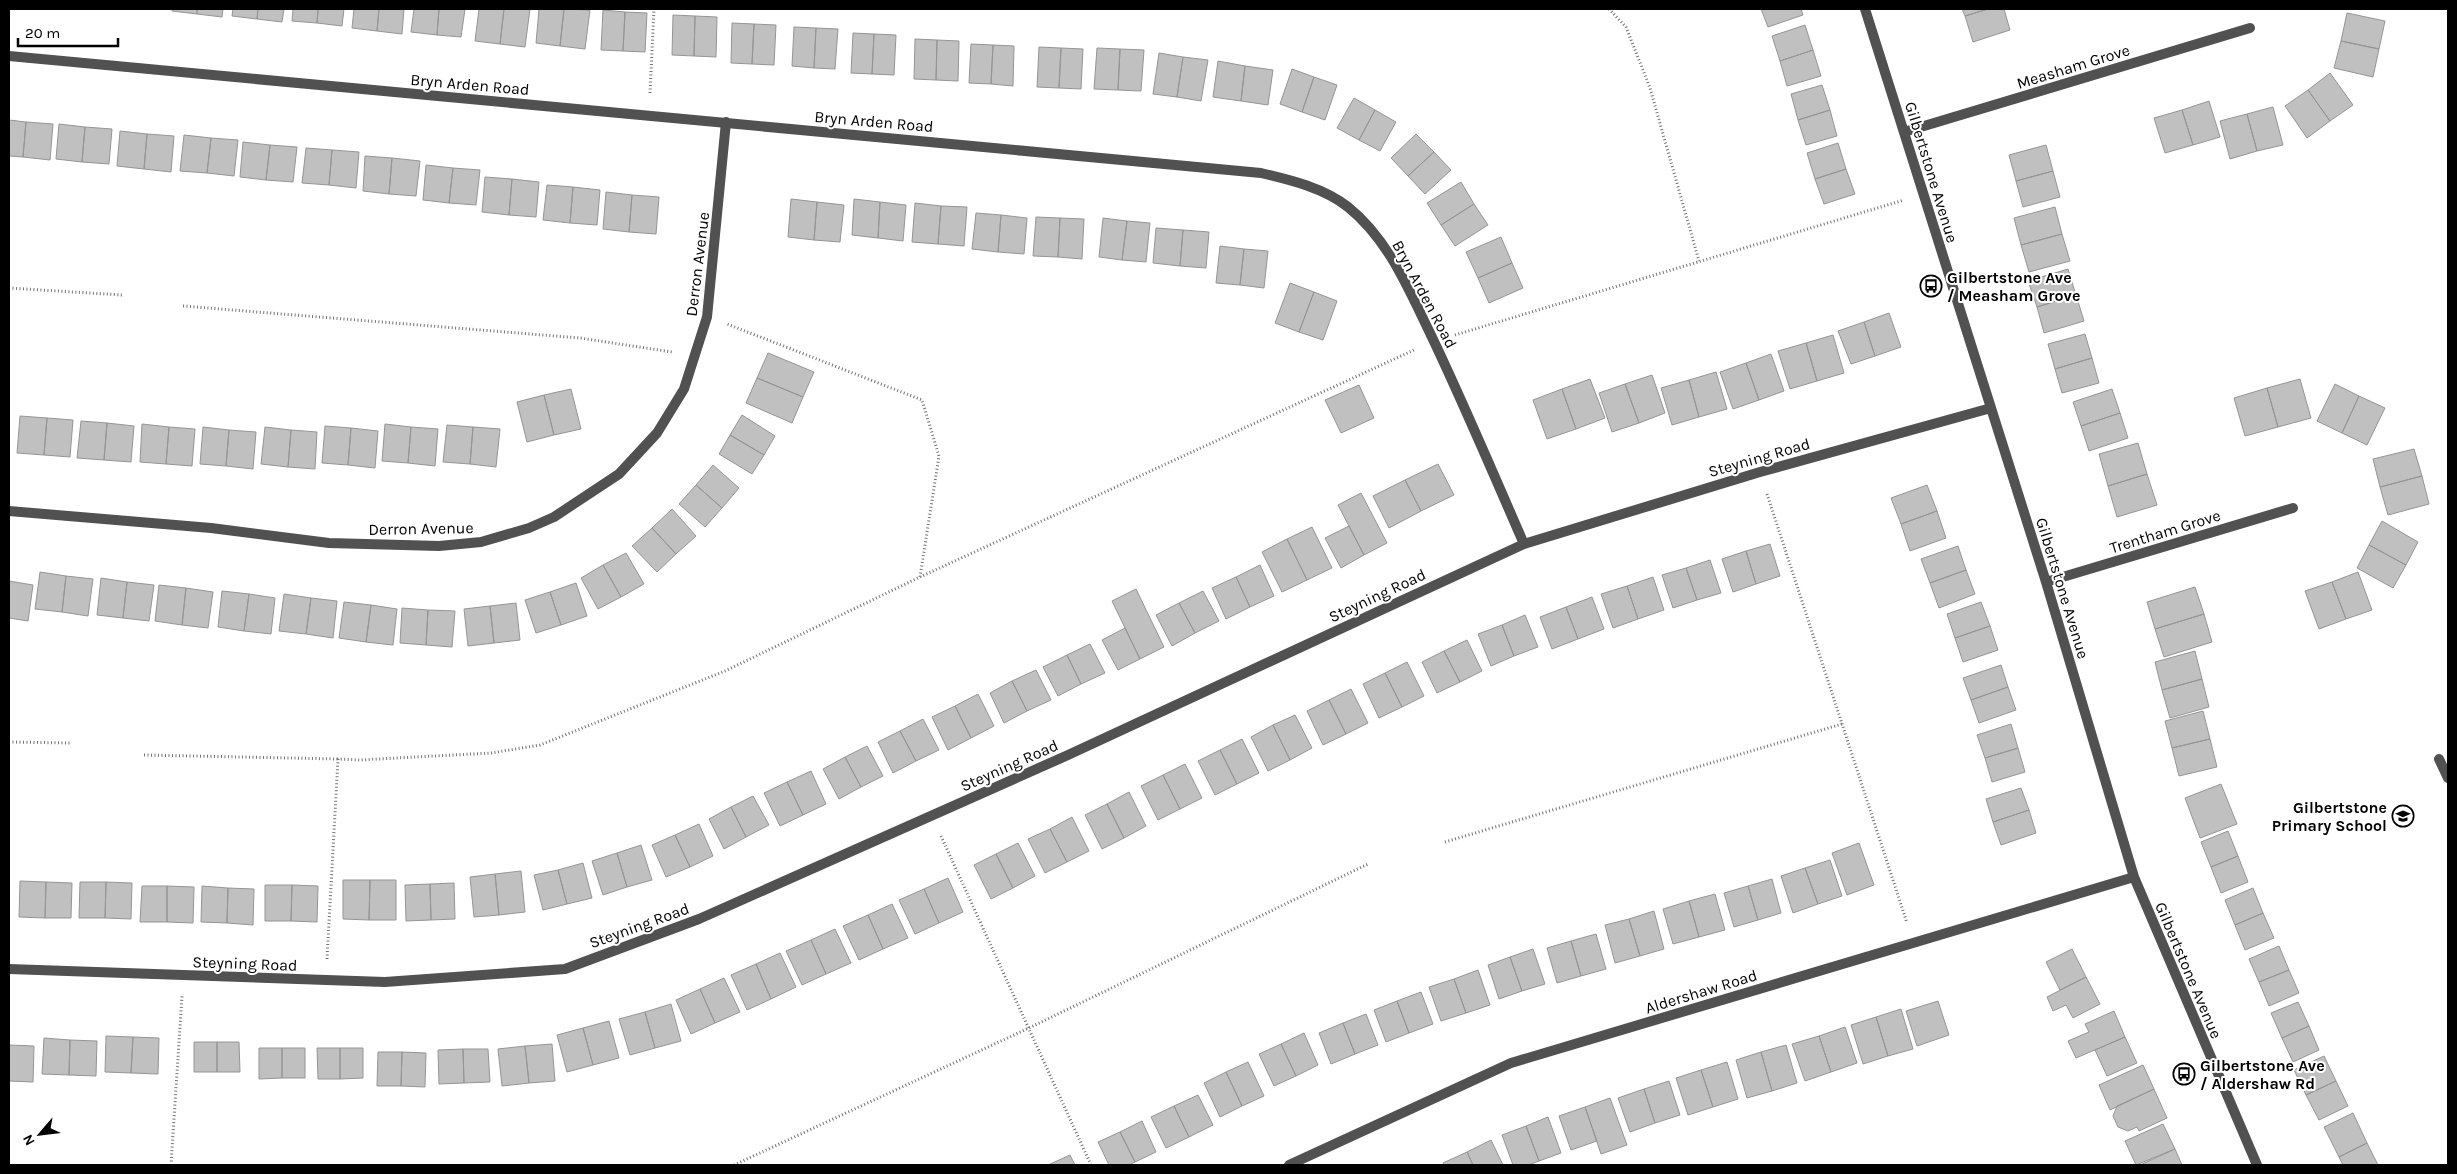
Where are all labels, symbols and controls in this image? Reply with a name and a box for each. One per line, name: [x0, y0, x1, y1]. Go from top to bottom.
scale bar: [18, 15, 118, 47]
text: 20 m: [25, 24, 60, 42]
street label: Measham Grove: [2014, 40, 2132, 93]
street label: Bryn Arden Road: [410, 70, 530, 99]
street label: Gilbertstone Avenue: [1901, 99, 1962, 245]
street label: Bryn Arden Road: [814, 107, 934, 136]
street label: Derron Avenue: [682, 211, 713, 317]
street label: Bryn Arden Road: [1388, 237, 1461, 351]
place label: Gilbertstone Ave / Measham Grove: [1947, 268, 2080, 305]
bus stop icon: Gilbertstone Ave / Measham Grove: [1919, 274, 1943, 298]
street label: Steyning Road: [1706, 434, 1812, 481]
street label: Trentham Grove: [2107, 506, 2223, 557]
street label: Gilbertstone Avenue: [2032, 515, 2093, 661]
street label: Derron Avenue: [368, 518, 474, 539]
street label: Steyning Road: [1326, 565, 1429, 626]
street label: Steyning Road: [957, 735, 1061, 796]
place label: Gilbertstone Primary School: [2272, 798, 2387, 835]
school or university icon: Gilbertstone Primary School: [2391, 804, 2415, 828]
street label: Steyning Road: [587, 899, 692, 952]
street label: Gilbertstone Avenue: [2151, 899, 2226, 1041]
street label: Steyning Road: [192, 952, 298, 975]
street label: Aldershaw Road: [1643, 965, 1760, 1018]
place label: Gilbertstone Ave / Aldershaw Rd: [2200, 1056, 2325, 1093]
bus stop icon: Gilbertstone Ave / Aldershaw Rd: [2172, 1062, 2196, 1086]
north arrow: [15, 1109, 65, 1159]
text: N: [19, 1131, 39, 1148]

